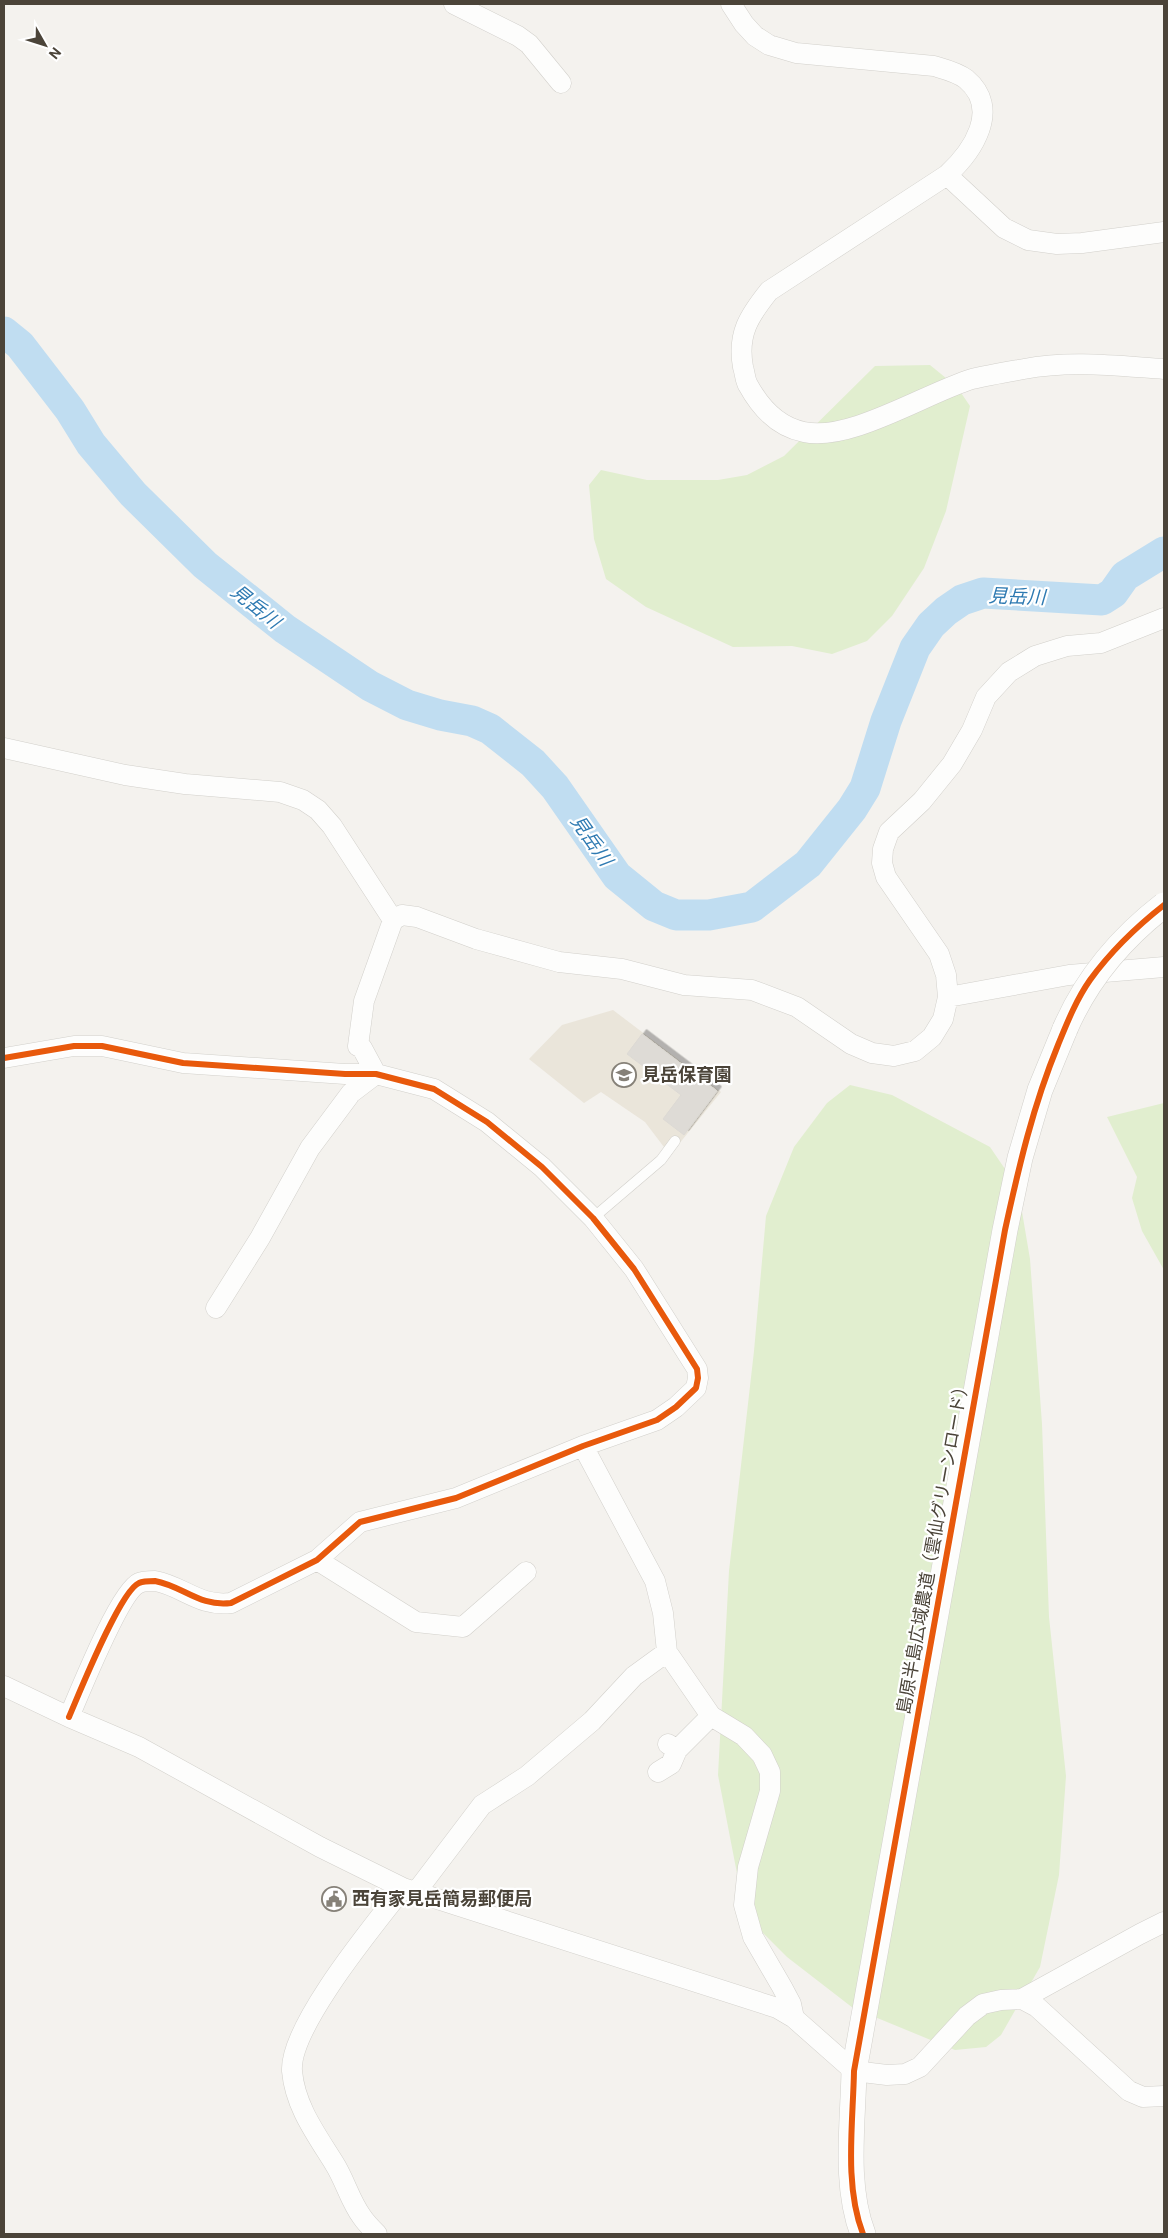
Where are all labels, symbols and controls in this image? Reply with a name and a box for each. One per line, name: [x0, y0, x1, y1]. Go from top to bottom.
north arrow: [20, 20, 70, 70]
text: N: [46, 44, 64, 62]
water label: 見岳川: [226, 580, 287, 635]
water label: 見岳川: [988, 584, 1048, 609]
water label: 見岳川: [566, 810, 619, 872]
school or university icon: 見岳保育園: [611, 1062, 637, 1088]
place label: 見岳保育園: [642, 1064, 732, 1085]
street label: 島原半島広域農道（雲仙グリーンロード）: [893, 1376, 972, 1716]
public building icon: 西有家見岳簡易郵便局: [321, 1886, 347, 1912]
place label: 西有家見岳簡易郵便局: [352, 1888, 532, 1909]

